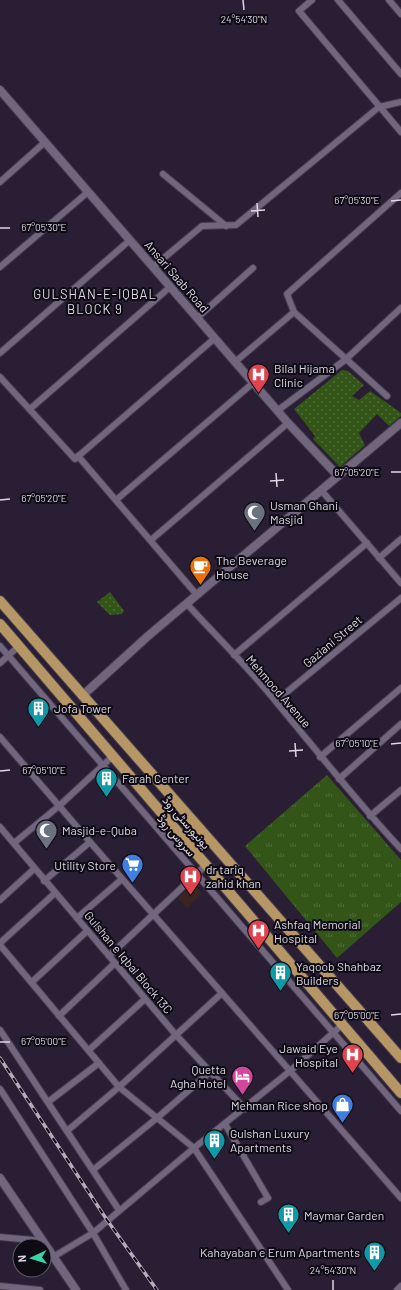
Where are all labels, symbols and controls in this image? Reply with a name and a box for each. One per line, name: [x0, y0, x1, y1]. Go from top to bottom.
text: 24°54'30"N: [221, 13, 267, 25]
text: 67°05'30"E: [334, 194, 380, 206]
text: 67°05'30"E: [21, 221, 67, 233]
street label: Ansari Saab Road: [142, 237, 212, 315]
district label: GULSHAN-E-IQBAL BLOCK 9: [33, 286, 157, 317]
place label: Bilal Hijama Clinic: [274, 361, 335, 389]
hospital icon: Bilal Hijama Clinic: [245, 362, 271, 395]
text: 67°05'20"E: [334, 466, 380, 478]
text: 67°05'20"E: [21, 492, 67, 504]
place label: Usman Ghani Masjid: [270, 498, 338, 526]
mosque icon: Usman Ghani Masjid: [242, 499, 268, 532]
place label: The Beverage House: [216, 553, 287, 581]
cafe icon: The Beverage House: [188, 554, 214, 587]
street label: Gaziani Street: [300, 612, 364, 670]
street label: Mehmood Avenue: [244, 652, 314, 730]
building icon: Jofa Tower: [26, 695, 52, 728]
place label: Jofa Tower: [54, 701, 112, 715]
text: 67°05'10"E: [335, 737, 379, 749]
text: 67°05'10"E: [22, 764, 66, 776]
building icon: Farah Center: [93, 765, 119, 798]
place label: Farah Center: [122, 771, 190, 785]
street label: یونیورسٹی روڈ: [159, 793, 214, 853]
street label: سروس روڈ: [154, 811, 199, 860]
mosque icon: Masjid-e-Quba: [33, 817, 59, 850]
place label: Masjid-e-Quba: [62, 823, 137, 837]
supermarket icon: Utility Store: [119, 852, 145, 885]
place label: Utility Store: [54, 858, 116, 872]
place label: dr tariq zahid khan: [206, 862, 261, 890]
hospital icon: dr tariq zahid khan: [177, 863, 203, 896]
street label: Gulshan e Iqbal Block 13C: [82, 908, 176, 1016]
place label: Ashfaq Memorial Hospital: [274, 917, 360, 945]
hospital icon: Ashfaq Memorial Hospital: [245, 918, 271, 951]
place label: Yaqoob Shahbaz Builders: [296, 959, 381, 987]
building icon: Yaqoob Shahbaz Builders: [267, 960, 293, 993]
text: 67°05'00"E: [334, 1009, 380, 1021]
text: 67°05'00"E: [21, 1035, 67, 1047]
place label: Jawaid Eye Hospital: [279, 1041, 338, 1069]
hospital icon: Jawaid Eye Hospital: [340, 1042, 366, 1075]
place label: Quetta Agha Hotel: [170, 1062, 226, 1090]
hotel icon: Quetta Agha Hotel: [229, 1063, 255, 1096]
shop icon: Mehman Rice shop: [330, 1092, 356, 1125]
place label: Mehman Rice shop: [231, 1098, 328, 1112]
place label: Gulshan Luxury Apartments: [230, 1126, 310, 1154]
building icon: Gulshan Luxury Apartments: [201, 1127, 227, 1160]
building icon: Maymar Garden: [276, 1202, 302, 1235]
place label: Maymar Garden: [304, 1208, 384, 1222]
north arrow: [12, 1238, 52, 1278]
building icon: Kahayaban e Erum Apartments: [362, 1239, 388, 1272]
place label: Kahayaban e Erum Apartments: [200, 1245, 360, 1259]
text: N: [15, 1255, 28, 1263]
text: 24°54'30"N: [310, 1264, 356, 1276]

